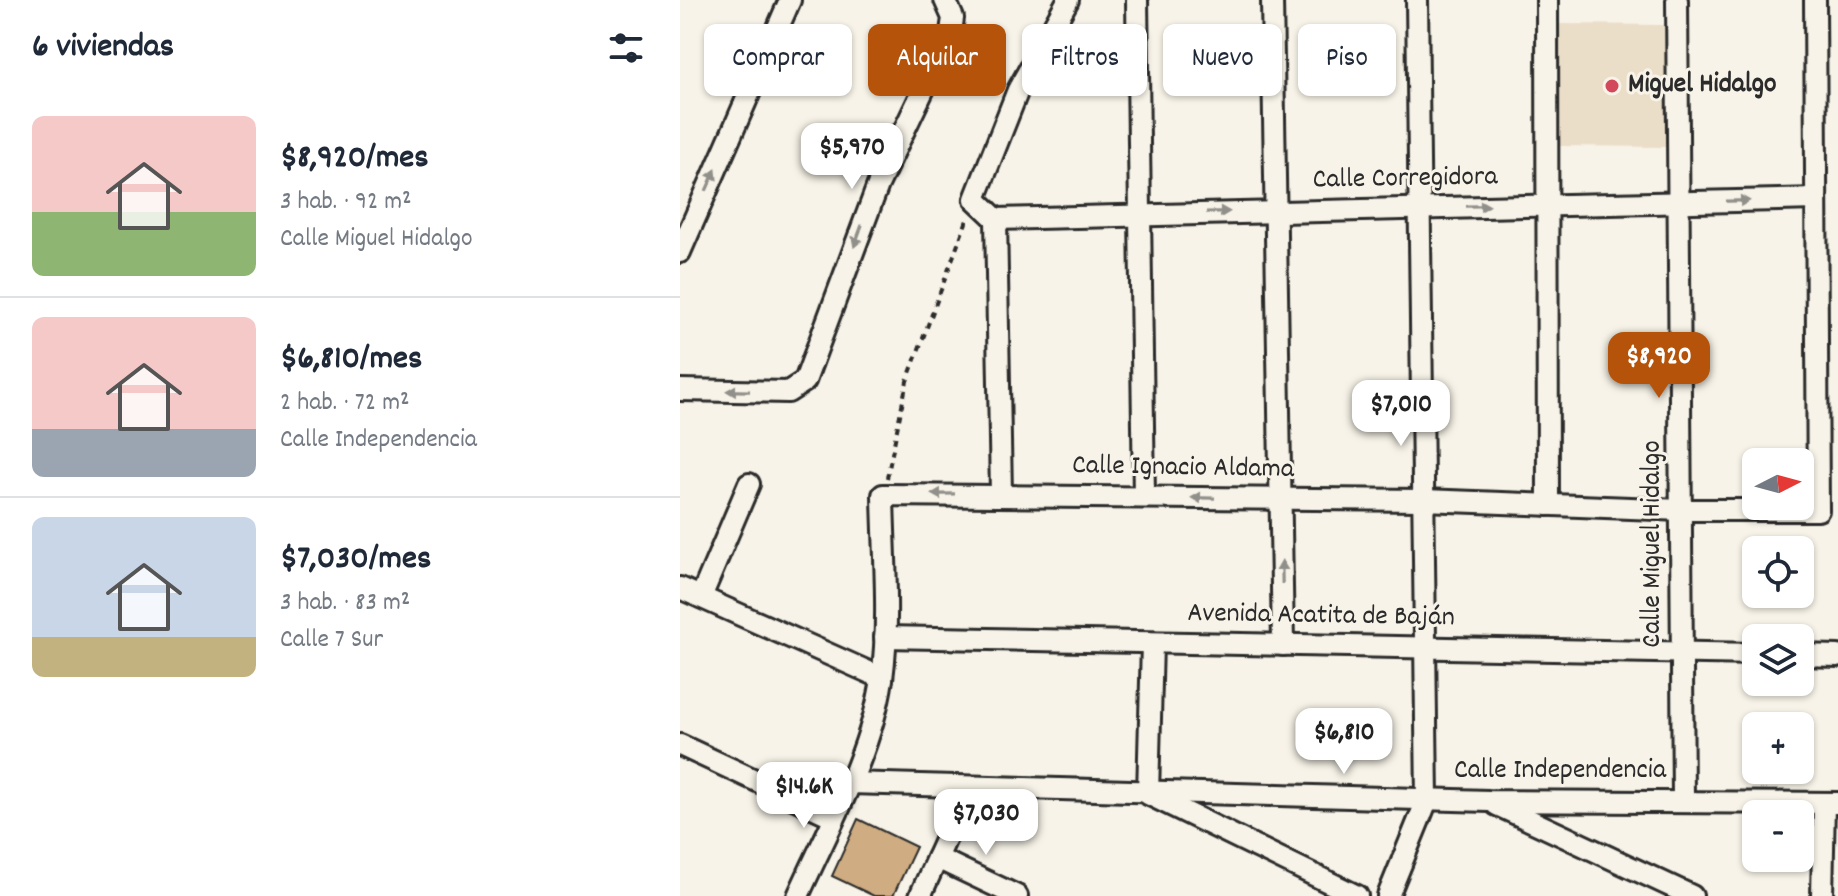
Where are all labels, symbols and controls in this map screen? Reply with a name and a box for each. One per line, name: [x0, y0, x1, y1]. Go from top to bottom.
text: 6 viviendas: [32, 24, 174, 73]
chip: Comprar: [704, 24, 852, 96]
chip: Alquilar: [868, 24, 1006, 96]
chip: Filtros: [1022, 24, 1147, 96]
chip: Nuevo: [1163, 24, 1282, 96]
chip: Piso: [1298, 24, 1396, 96]
icon: filters: [604, 26, 648, 70]
place label: Miguel Hidalgo: [1628, 66, 1776, 106]
marker: Miguel Hidalgo: [1603, 77, 1621, 95]
pin: $5,970: [787, 123, 917, 191]
text: $5,970: [819, 130, 885, 167]
text: $8,920/mes: [280, 135, 429, 184]
icon: home: [96, 148, 192, 244]
street label: Calle Corregidora: [1312, 158, 1499, 202]
one-way arrow: [705, 168, 718, 192]
text: 3 hab. · 92 m²: [280, 184, 412, 221]
one-way arrow: [1726, 194, 1751, 207]
one-way arrow: [1466, 200, 1491, 212]
one-way arrow: [1206, 205, 1231, 218]
text: Calle Miguel Hidalgo: [280, 221, 473, 258]
one-way arrow: [852, 225, 864, 249]
pin: $8,920: [1594, 332, 1724, 400]
text: $6,810/mes: [280, 336, 422, 385]
text: $8,920: [1626, 339, 1692, 376]
icon: home: [96, 349, 192, 445]
pin: $7,010: [1336, 380, 1466, 448]
text: 2 hab. · 72 m²: [280, 385, 409, 422]
one-way arrow: [725, 385, 750, 398]
text: $7,010: [1370, 387, 1432, 424]
text: Calle Independencia: [280, 422, 477, 459]
street label: Calle Miguel Hidalgo: [1634, 440, 1674, 648]
street label: Calle Ignacio Aldama: [1072, 447, 1295, 491]
north arrow: [1742, 448, 1814, 520]
map controls: [1742, 448, 1814, 872]
one-way arrow: [930, 488, 955, 500]
one-way arrow: [1190, 492, 1215, 504]
text: $7,030/mes: [280, 536, 431, 585]
button: locate: [1742, 536, 1814, 608]
icon: home: [96, 549, 192, 645]
one-way arrow: [1276, 559, 1288, 584]
text: 3 hab. · 83 m²: [280, 585, 410, 622]
street label: Avenida Acatita de Baján: [1187, 595, 1455, 639]
text: Calle 7 Sur: [280, 622, 383, 659]
button: layers: [1742, 624, 1814, 696]
pin: $6,810: [1279, 708, 1409, 776]
button: +: [1742, 712, 1814, 784]
text: $6,810: [1313, 715, 1375, 752]
street label: Calle Independencia: [1454, 752, 1667, 792]
pin: $14.6K: [739, 762, 869, 830]
text: $14.6K: [775, 769, 833, 806]
pin: $7,030: [921, 789, 1051, 857]
text: $7,030: [952, 796, 1020, 833]
button: −: [1742, 800, 1814, 872]

